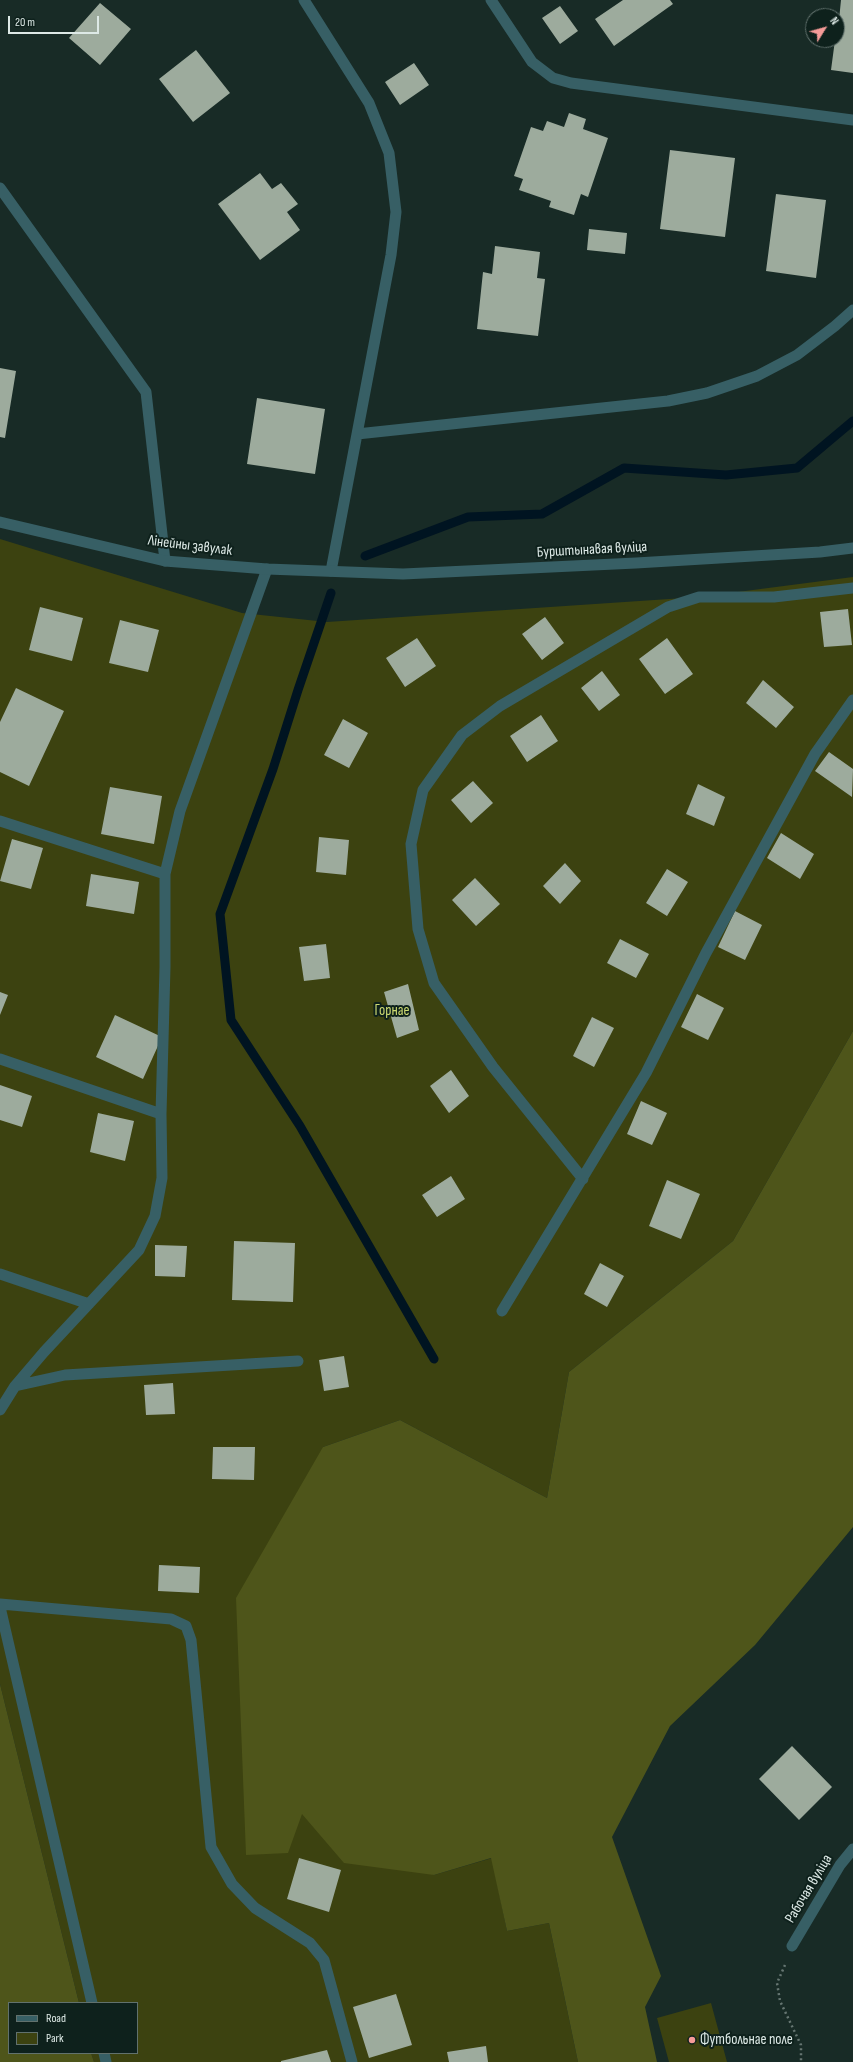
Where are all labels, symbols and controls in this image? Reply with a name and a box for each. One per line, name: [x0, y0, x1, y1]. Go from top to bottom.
scale bar: [10, 8, 101, 34]
north arrow: [805, 8, 845, 48]
text: 20 m: [15, 15, 35, 30]
text: N: [827, 15, 841, 27]
street label: Лінейны завулак: [147, 532, 233, 560]
street label: Бурштынавая вуліца: [536, 538, 648, 562]
park label: Горнае: [375, 1002, 409, 1020]
street label: Рабочая вуліца: [782, 1852, 836, 1926]
legend: [8, 2002, 138, 2054]
text: Road: [46, 2011, 66, 2026]
text: Park: [46, 2031, 64, 2046]
place label: Футбольнае поле: [700, 2031, 793, 2049]
marker: Футбольнае поле: [687, 2035, 697, 2045]

